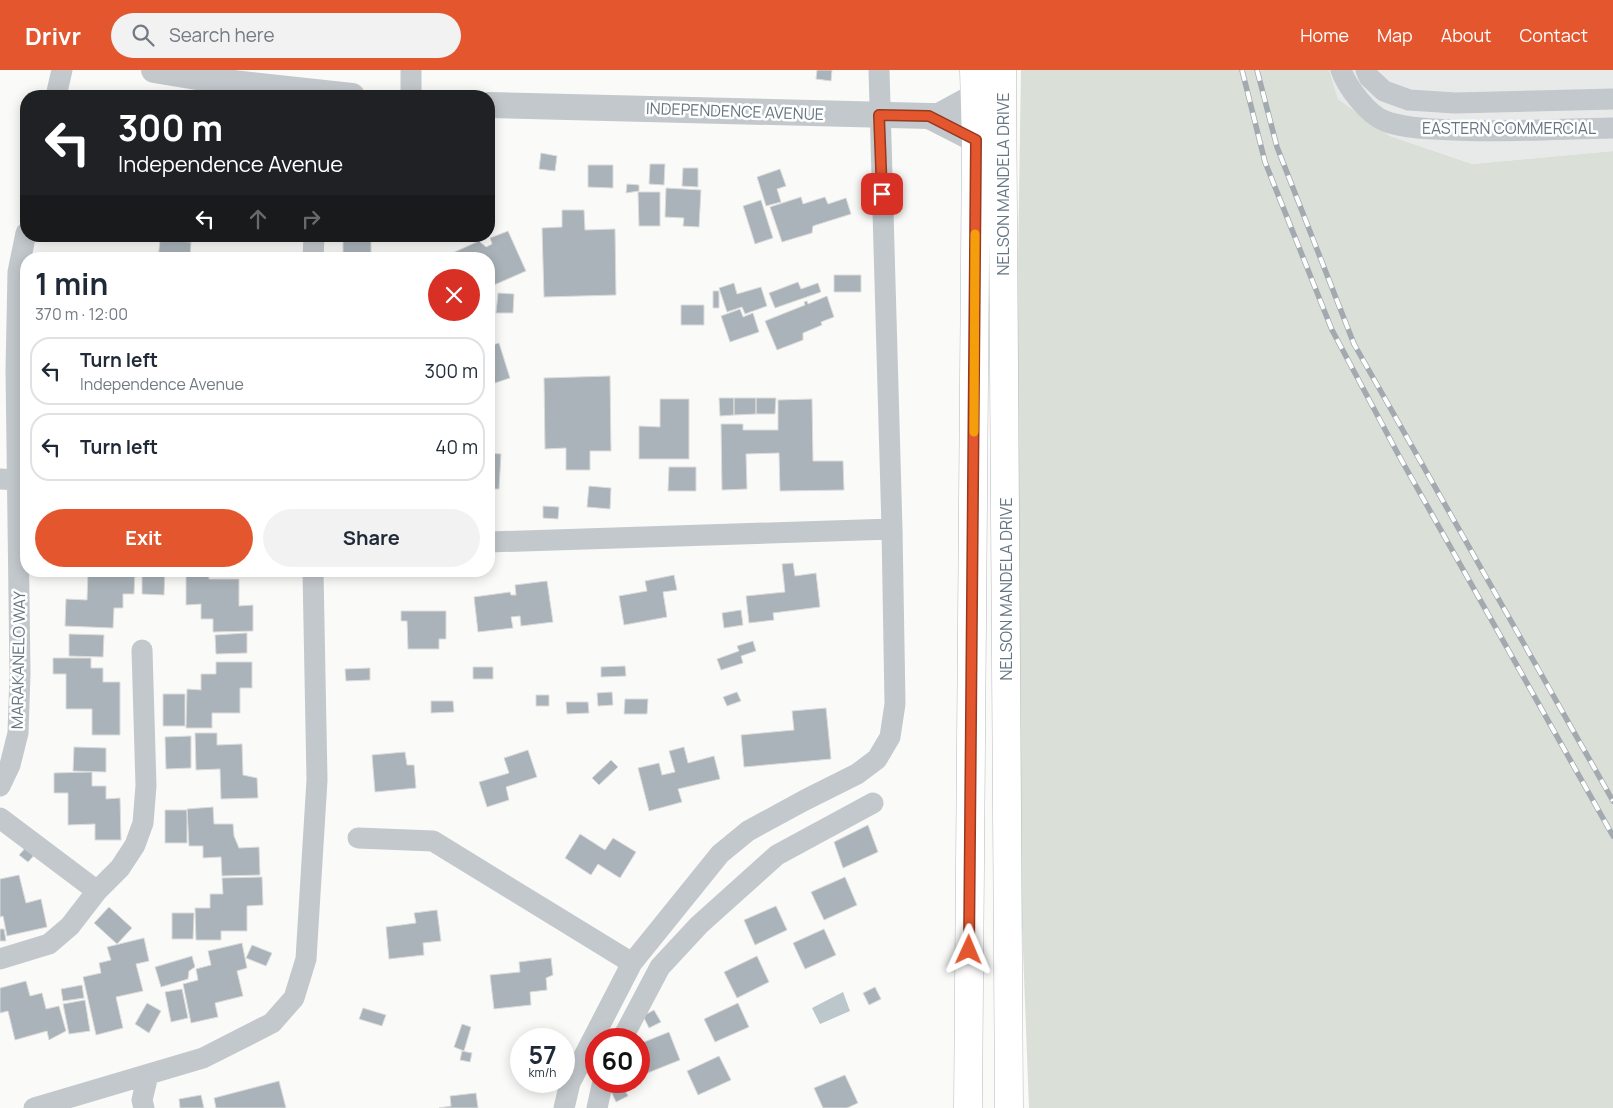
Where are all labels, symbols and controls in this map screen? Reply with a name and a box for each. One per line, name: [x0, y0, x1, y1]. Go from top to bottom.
search box: [111, 13, 461, 58]
text: Drivr: [25, 19, 81, 52]
icon: search: [129, 21, 157, 49]
text: Search here: [169, 22, 275, 48]
text: Home: [1300, 23, 1349, 47]
text: Map: [1377, 23, 1413, 47]
text: About: [1441, 23, 1491, 47]
text: Contact: [1519, 23, 1588, 47]
street label: NELSON MANDELA DRIVE: [992, 92, 1014, 276]
street label: INDEPENDENCE AVENUE: [646, 97, 824, 125]
text: 300 m: [118, 104, 223, 152]
icon: left: [35, 110, 100, 175]
street label: EASTERN COMMERCIAL: [1422, 117, 1596, 139]
text: Independence Avenue: [118, 149, 343, 179]
pin: [861, 173, 903, 215]
icon: arrive: [868, 180, 896, 208]
icon: left: [191, 205, 219, 233]
icon: ahead: [244, 205, 272, 233]
icon: right: [297, 205, 325, 233]
text: 1 min: [35, 263, 108, 304]
button: close: [428, 269, 480, 321]
text: 370 m · 12:00: [35, 303, 128, 325]
text: Turn left: [80, 347, 158, 373]
icon: left: [37, 357, 65, 385]
text: 300 m: [424, 358, 478, 384]
text: Independence Avenue: [80, 373, 244, 395]
icon: left: [37, 433, 65, 461]
text: Turn left: [80, 434, 158, 460]
text: 40 m: [435, 434, 478, 460]
street label: NELSON MANDELA DRIVE: [995, 497, 1017, 681]
button: Exit: [35, 509, 253, 567]
button: Share: [263, 509, 480, 567]
street label: MARAKANELO WAY: [6, 591, 30, 729]
position arrow: [942, 923, 994, 975]
speed limit sign: 60: [585, 1028, 650, 1093]
text: 57: [529, 1037, 557, 1072]
text: km/h: [529, 1064, 556, 1081]

